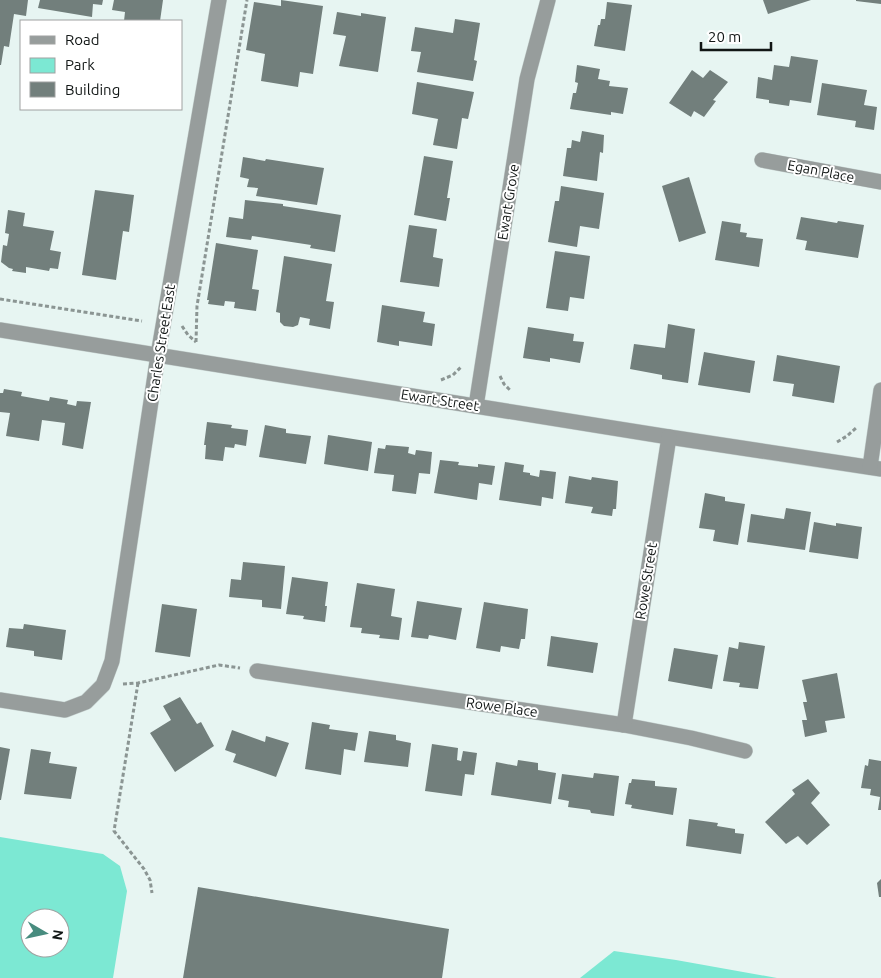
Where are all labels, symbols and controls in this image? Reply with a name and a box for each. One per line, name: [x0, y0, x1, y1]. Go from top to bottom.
legend: [20, 20, 182, 110]
scale bar: [701, 20, 771, 52]
text: 20 m: [708, 28, 741, 45]
text: Road: [65, 31, 100, 48]
text: Park: [65, 56, 95, 73]
text: Building: [65, 81, 120, 98]
street label: Egan Place: [786, 157, 856, 185]
street label: Ewart Grove: [494, 163, 522, 241]
street label: Charles Street East: [144, 283, 178, 403]
street label: Ewart Street: [400, 386, 481, 414]
street label: Rowe Street: [632, 541, 660, 621]
street label: Rowe Place: [465, 694, 539, 720]
north arrow: [20, 908, 70, 958]
text: N: [49, 929, 67, 941]

